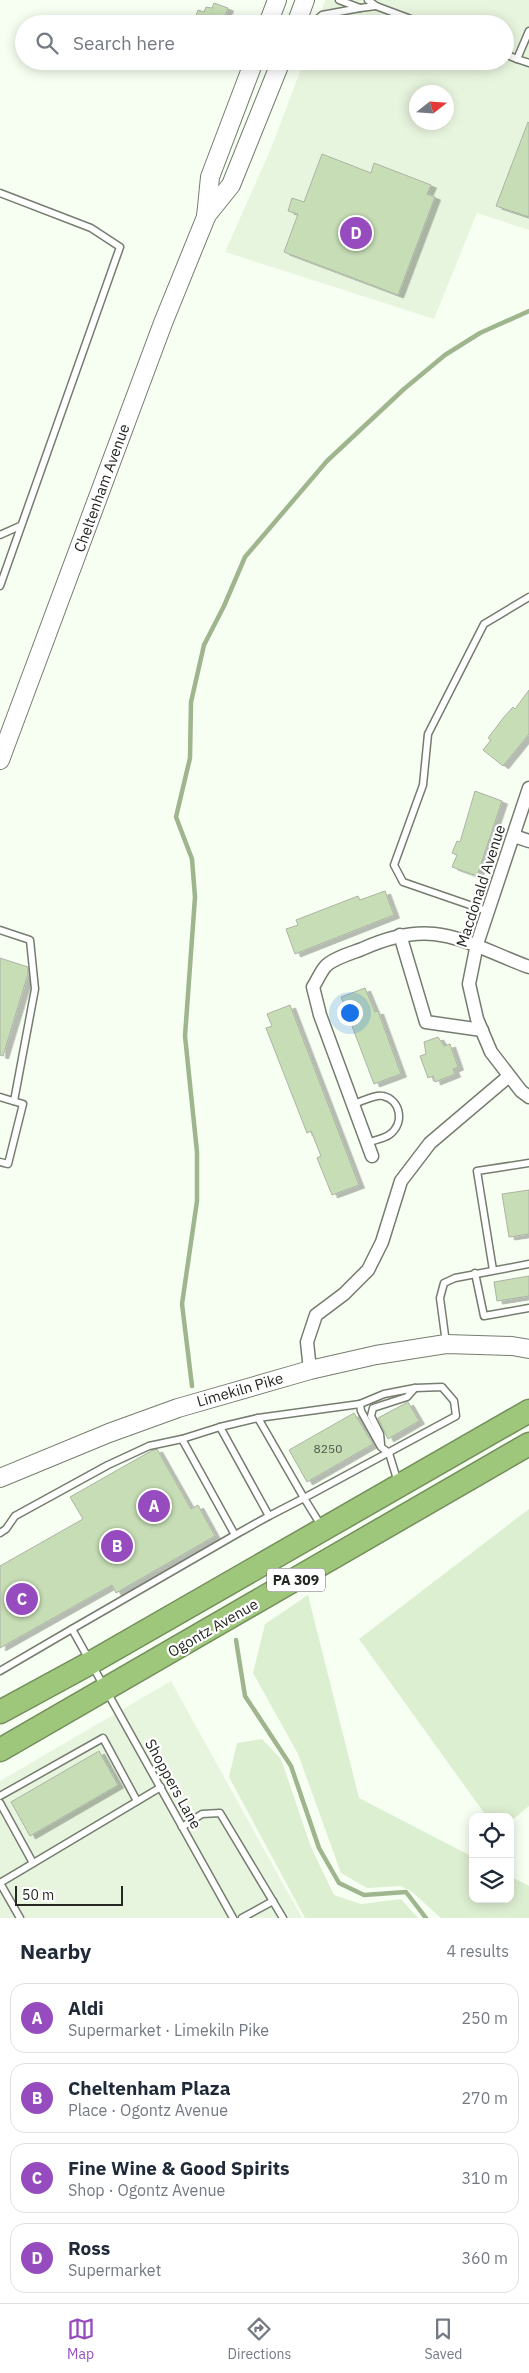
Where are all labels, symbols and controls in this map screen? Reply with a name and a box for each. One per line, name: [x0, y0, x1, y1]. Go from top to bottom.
search box: [15, 15, 514, 70]
icon: search: [33, 29, 61, 57]
text: Search here: [73, 31, 175, 55]
north arrow: [409, 85, 454, 130]
pin: D: [340, 214, 372, 252]
street label: Cheltenham Avenue: [69, 421, 134, 555]
street label: Macdonald Avenue: [452, 822, 509, 950]
your location: [337, 1000, 363, 1026]
street label: Limekiln Pike: [194, 1368, 285, 1411]
house number: 8250: [314, 1441, 342, 1456]
pin: A: [138, 1487, 170, 1525]
pin: B: [101, 1527, 133, 1565]
road number: PA 309: [267, 1568, 325, 1592]
pin: C: [6, 1580, 38, 1618]
street label: Ogontz Avenue: [164, 1594, 261, 1661]
street label: Shoppers Lane: [141, 1735, 206, 1832]
map controls: [469, 1813, 514, 1903]
button: locate: [469, 1813, 514, 1858]
button: layers: [469, 1858, 514, 1903]
scale bar: [15, 1883, 122, 1906]
text: 50 m: [22, 1886, 54, 1904]
text: Nearby: [20, 1937, 91, 1965]
text: 4 results: [446, 1941, 509, 1961]
text: Aldi: [68, 1996, 104, 2020]
text: A: [32, 2008, 42, 2028]
text: 250 m: [461, 2008, 508, 2028]
text: Supermarket · Limekiln Pike: [68, 2020, 269, 2040]
text: Cheltenham Plaza: [68, 2076, 231, 2100]
text: B: [32, 2088, 42, 2108]
text: 270 m: [461, 2088, 508, 2108]
text: Place · Ogontz Avenue: [68, 2100, 228, 2120]
text: Fine Wine & Good Spirits: [68, 2156, 290, 2180]
text: C: [32, 2168, 42, 2188]
text: 310 m: [461, 2168, 508, 2188]
text: Shop · Ogontz Avenue: [68, 2180, 225, 2200]
text: Ross: [68, 2236, 110, 2260]
text: D: [31, 2248, 43, 2268]
text: 360 m: [461, 2248, 508, 2268]
text: Supermarket: [68, 2260, 161, 2280]
tab: Map: [67, 2315, 95, 2363]
tab: Directions: [228, 2315, 291, 2363]
tab: Saved: [424, 2315, 462, 2363]

